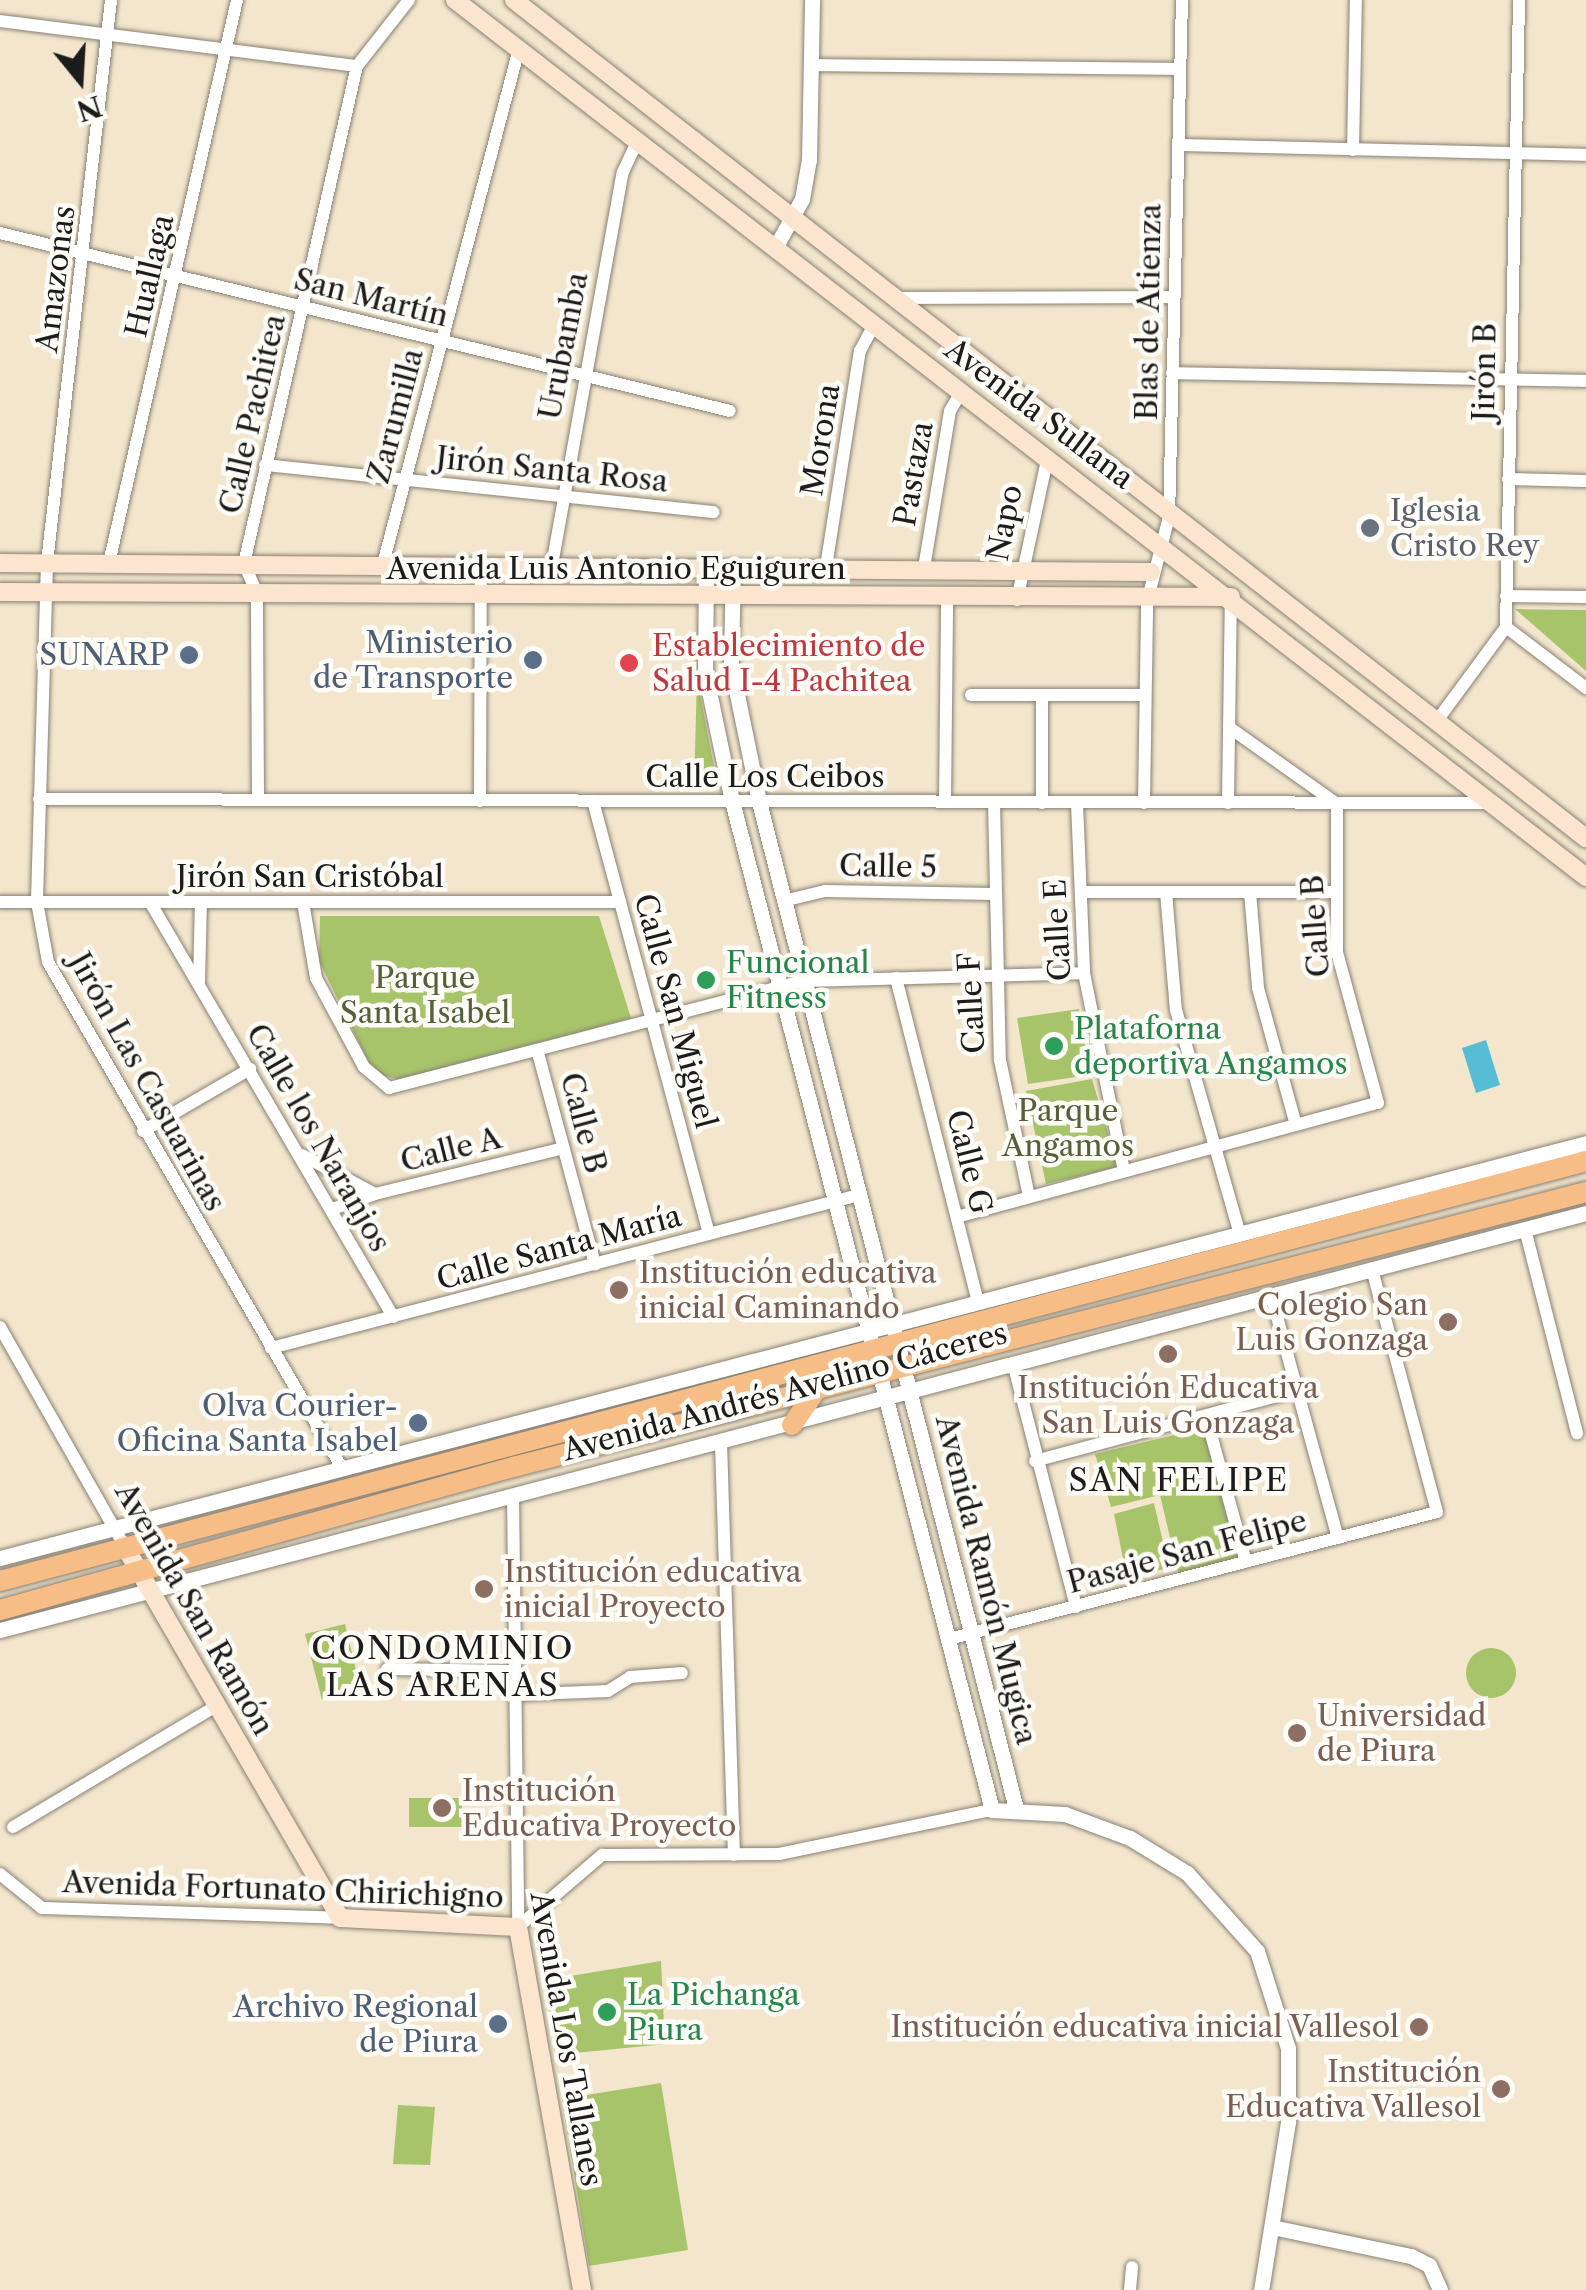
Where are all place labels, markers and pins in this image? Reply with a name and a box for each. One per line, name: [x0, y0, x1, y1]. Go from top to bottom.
place label: Iglesia Cristo Rey: [1390, 493, 1539, 564]
marker: Iglesia Cristo Rey: [1359, 517, 1381, 539]
place label: Ministerio de Transporte: [312, 625, 513, 696]
place label: Establecimiento de Salud I-4 Pachitea: [652, 628, 925, 698]
place label: SUNARP: [39, 637, 169, 673]
marker: SUNARP: [178, 644, 200, 666]
marker: Ministerio de Transporte: [522, 649, 544, 671]
marker: Establecimiento de Salud I-4 Pachitea: [616, 650, 642, 676]
place label: Funcional Fitness: [726, 945, 869, 1016]
marker: Funcional Fitness: [695, 969, 717, 991]
place label: Plataforna deportiva Angamos: [1074, 1011, 1349, 1082]
marker: Plataforna deportiva Angamos: [1043, 1035, 1065, 1057]
place label: Institución educativa inicial Caminando: [639, 1255, 937, 1326]
marker: Institución educativa inicial Caminando: [608, 1279, 630, 1301]
place label: Colegio San Luis Gonzaga: [1236, 1287, 1428, 1358]
marker: Colegio San Luis Gonzaga: [1437, 1311, 1459, 1333]
marker: Institución Educativa San Luis Gonzaga: [1157, 1343, 1179, 1365]
place label: Institución Educativa San Luis Gonzaga: [1017, 1370, 1319, 1440]
place label: Olva Courier- Oficina Santa Isabel: [116, 1388, 398, 1458]
marker: Olva Courier- Oficina Santa Isabel: [407, 1412, 429, 1434]
place label: Institución educativa inicial Proyecto: [504, 1554, 802, 1624]
marker: Institución educativa inicial Proyecto: [473, 1578, 495, 1600]
place label: Universidad de Piura: [1317, 1698, 1486, 1768]
marker: Universidad de Piura: [1286, 1722, 1308, 1744]
place label: Institución Educativa Proyecto: [462, 1773, 737, 1844]
marker: Institución Educativa Proyecto: [431, 1797, 453, 1819]
place label: La Pichanga Piura: [627, 1977, 800, 2048]
place label: Archivo Regional de Piura: [233, 1989, 478, 2060]
marker: La Pichanga Piura: [596, 2001, 618, 2023]
place label: Institución educativa inicial Vallesol: [889, 2009, 1399, 2045]
marker: Archivo Regional de Piura: [487, 2013, 509, 2035]
marker: Institución educativa inicial Vallesol: [1408, 2016, 1430, 2038]
place label: Institución Educativa Vallesol: [1224, 2054, 1481, 2124]
marker: Institución Educativa Vallesol: [1490, 2078, 1512, 2100]

